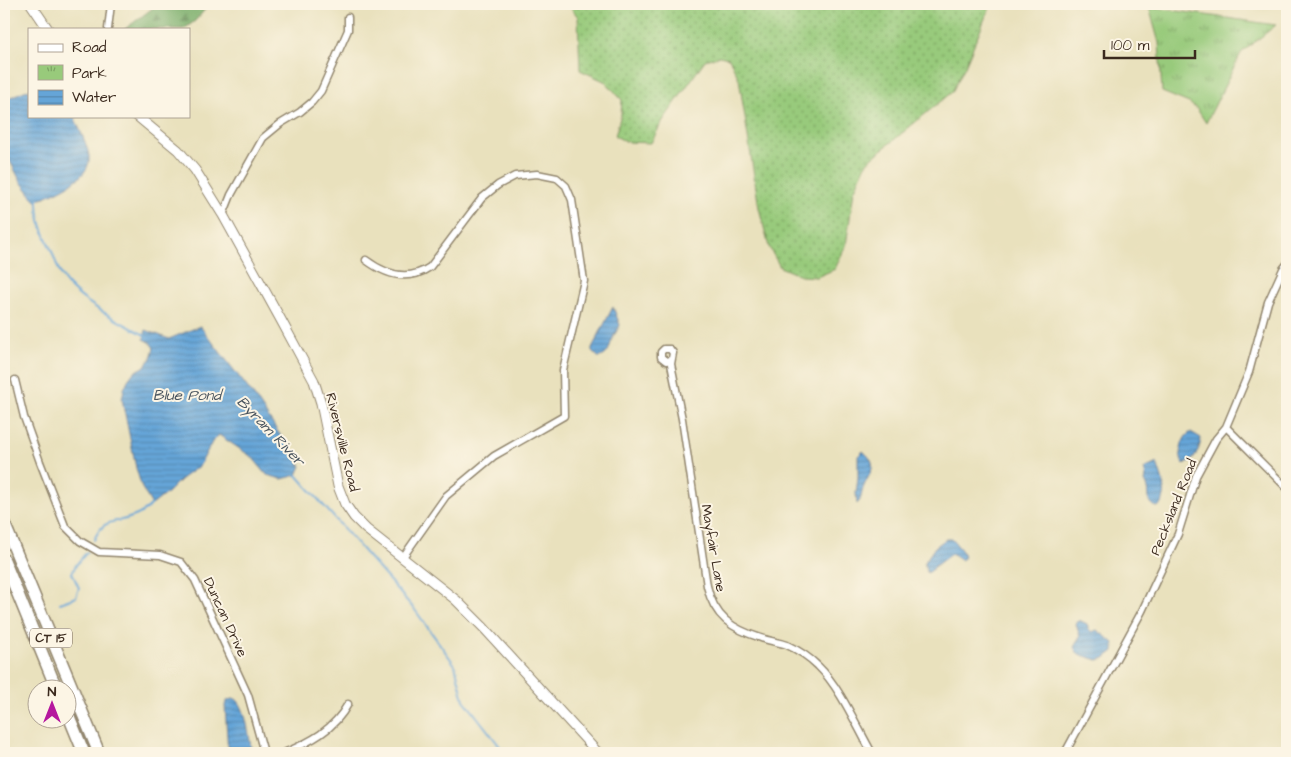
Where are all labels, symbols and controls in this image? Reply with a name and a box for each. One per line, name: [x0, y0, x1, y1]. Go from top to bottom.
legend: [28, 28, 190, 118]
scale bar: [1104, 28, 1195, 60]
text: 100 m: [1111, 35, 1150, 56]
text: Road: [72, 37, 107, 58]
text: Park: [72, 63, 107, 84]
text: Water: [72, 87, 116, 108]
water label: Blue Pond: [153, 385, 224, 406]
street label: Riversville Road: [320, 391, 364, 494]
water label: Byram River: [231, 392, 311, 473]
street label: Pecksland Road: [1146, 456, 1202, 559]
street label: Mayfair Lane: [695, 503, 731, 594]
street label: Duncan Drive: [198, 574, 252, 661]
road number: CT 15: [30, 628, 72, 648]
north arrow: [28, 680, 78, 730]
text: N: [48, 682, 57, 702]

